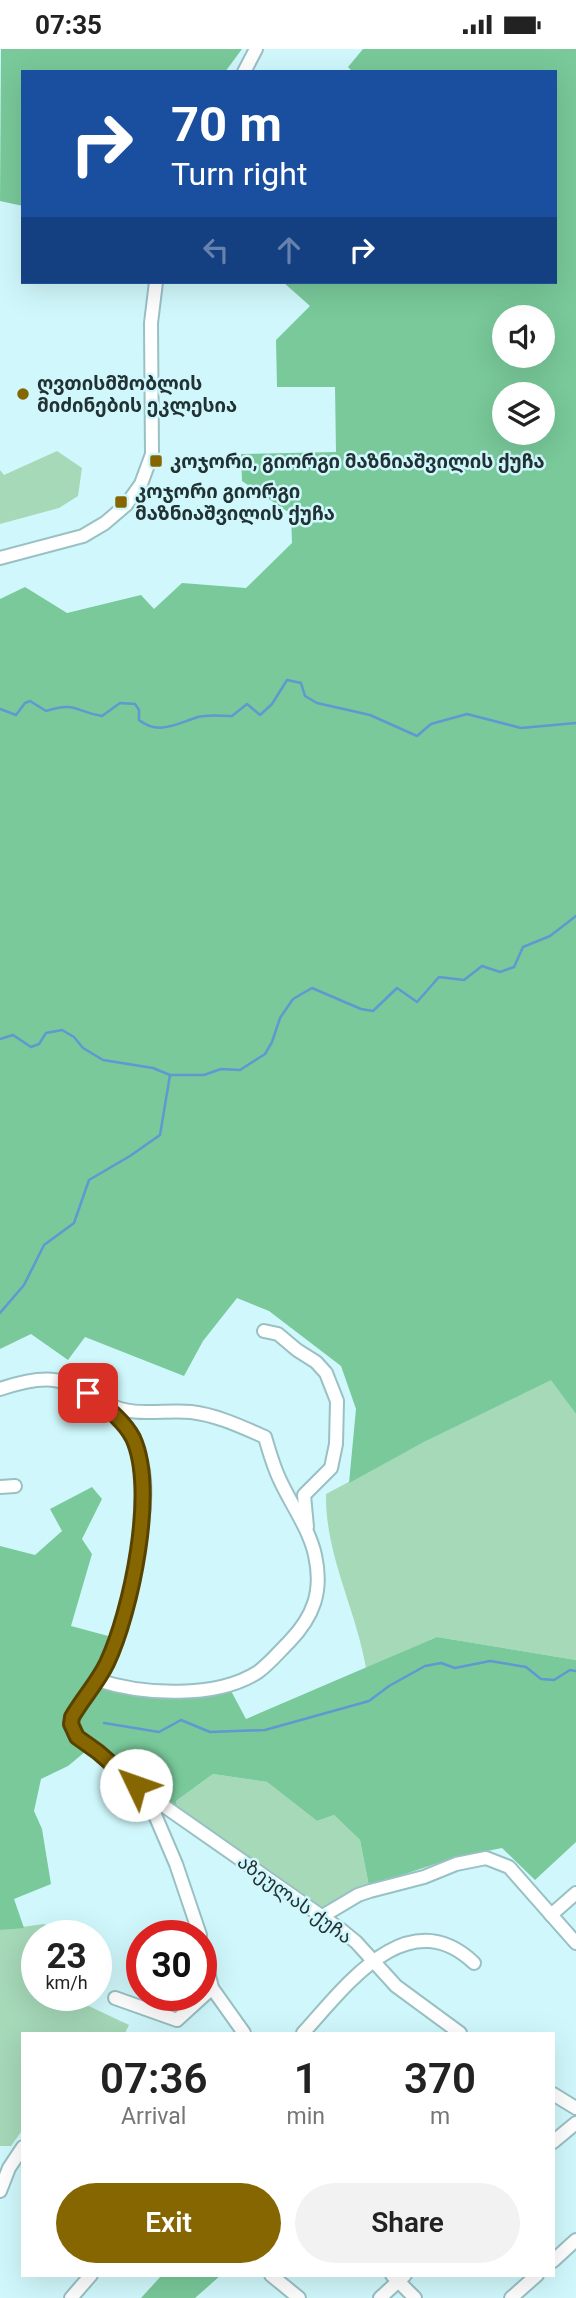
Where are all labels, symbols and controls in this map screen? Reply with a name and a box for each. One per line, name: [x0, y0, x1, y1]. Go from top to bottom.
text: 07:35: [35, 10, 102, 40]
text: 70 m: [171, 96, 282, 153]
icon: right: [56, 98, 147, 189]
text: Turn right: [171, 155, 307, 193]
icon: left: [197, 231, 235, 269]
icon: ahead: [270, 231, 308, 269]
icon: right: [343, 231, 381, 269]
map controls: [492, 305, 555, 445]
button: sound: [492, 305, 555, 368]
place label: ღვთისმშობლის მიძინების ეკლესია: [37, 372, 237, 417]
button: layers: [492, 382, 555, 445]
marker: ღვთისმშობლის მიძინების ეკლესია: [15, 386, 31, 402]
place label: კოჯორი, გიორგი მაზნიაშვილის ქუჩა: [170, 450, 545, 473]
marker: კოჯორი, გიორგი მაზნიაშვილის ქუჩა: [148, 453, 164, 469]
place label: კოჯორი გიორგი მაზნიაშვილის ქუჩა: [135, 480, 335, 525]
marker: კოჯორი გიორგი მაზნიაშვილის ქუჩა: [113, 494, 129, 510]
pin: [58, 1363, 118, 1423]
icon: arrive: [69, 1374, 107, 1412]
position arrow: [99, 1748, 173, 1822]
street label: აზეულას ქუჩა: [232, 1850, 356, 1949]
speed limit sign: 30: [126, 1920, 217, 2011]
text: 23: [46, 1936, 87, 1977]
text: km/h: [45, 1972, 88, 1993]
text: 07:36: [100, 2054, 207, 2103]
text: 1: [294, 2054, 318, 2103]
text: 370: [404, 2054, 476, 2103]
text: Arrival: [121, 2103, 186, 2130]
text: min: [286, 2103, 325, 2130]
text: m: [430, 2103, 450, 2130]
button: Exit: [56, 2183, 281, 2263]
button: Share: [295, 2183, 520, 2263]

